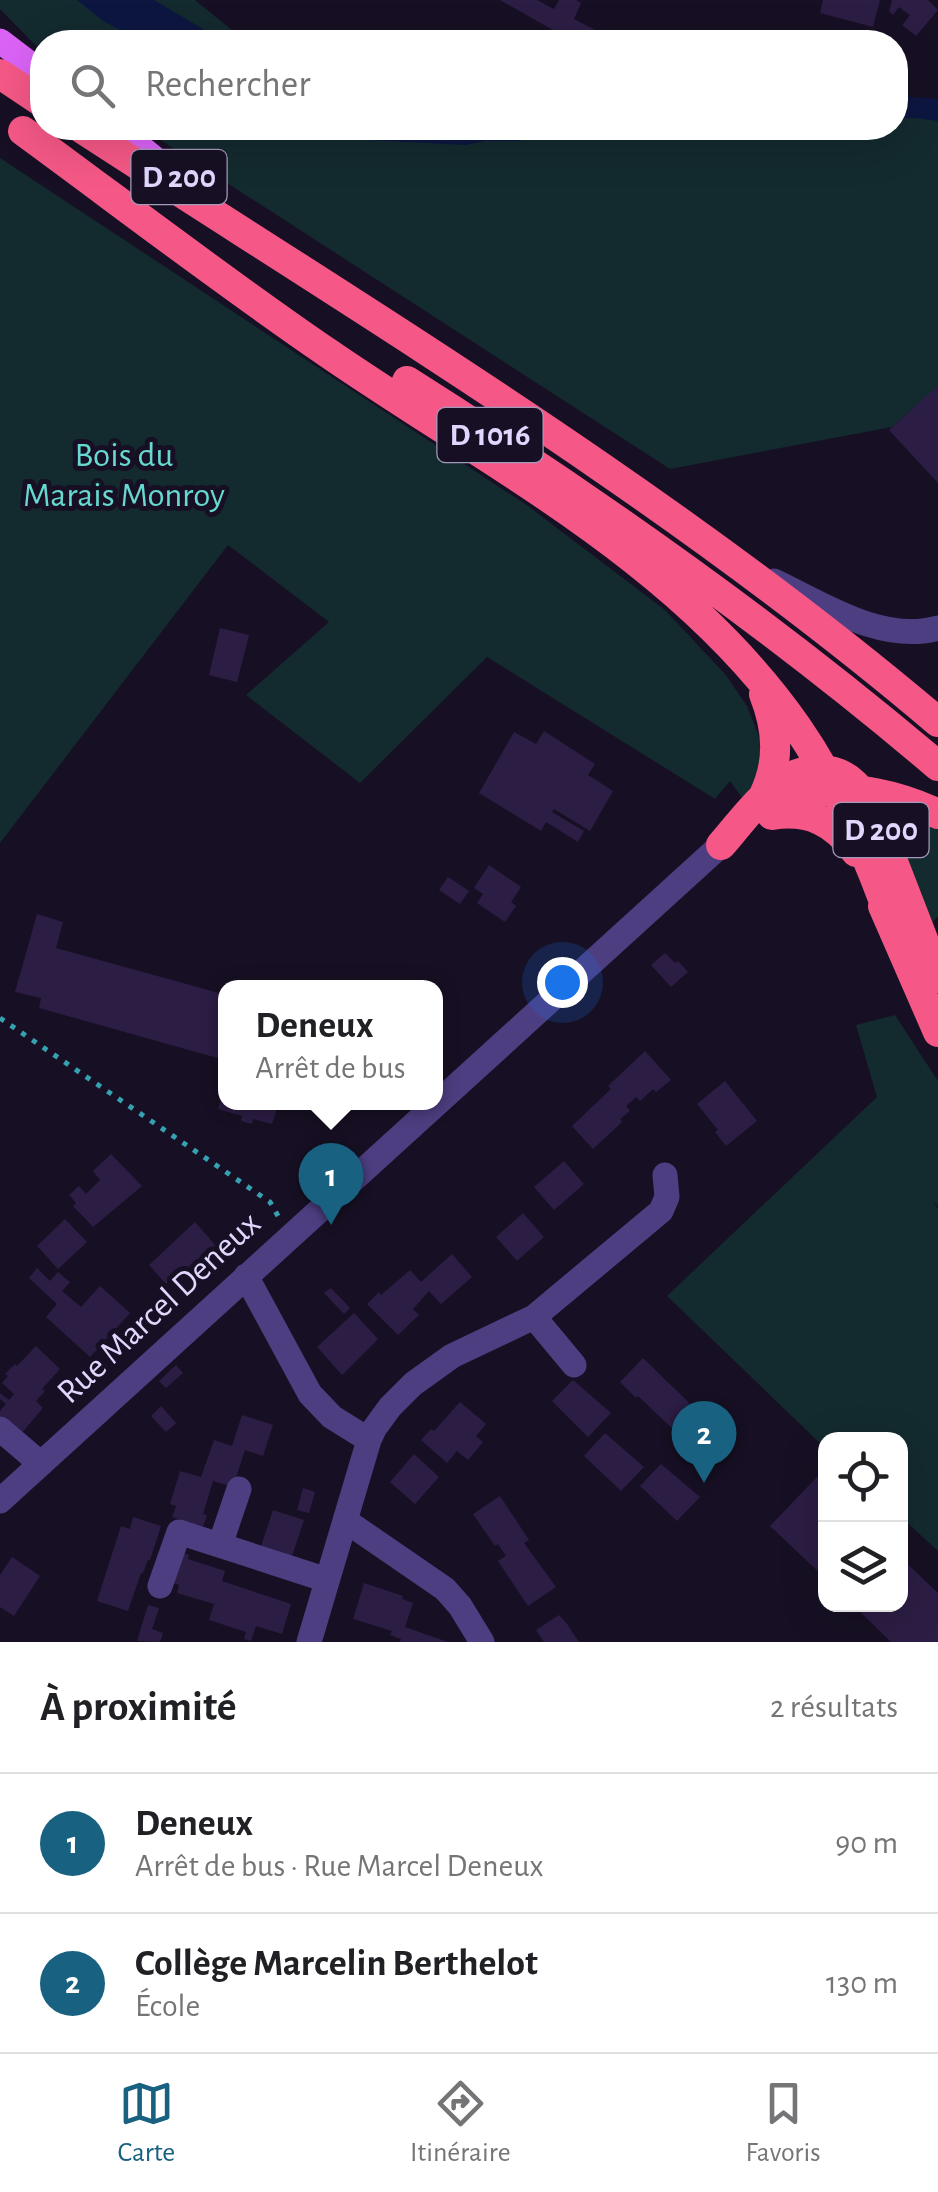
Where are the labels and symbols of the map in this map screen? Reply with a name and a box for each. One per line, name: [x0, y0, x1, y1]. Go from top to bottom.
road number: D 200: [132, 150, 226, 204]
road number: D 1016: [438, 408, 542, 462]
park label: Bois du Marais Monroy: [23, 438, 225, 513]
road number: D 200: [834, 803, 928, 857]
your location: [537, 957, 588, 1008]
pin: 1: [298, 1142, 364, 1225]
street label: Rue Marcel Deneux: [51, 1206, 267, 1410]
pin: 2: [672, 1400, 736, 1483]

